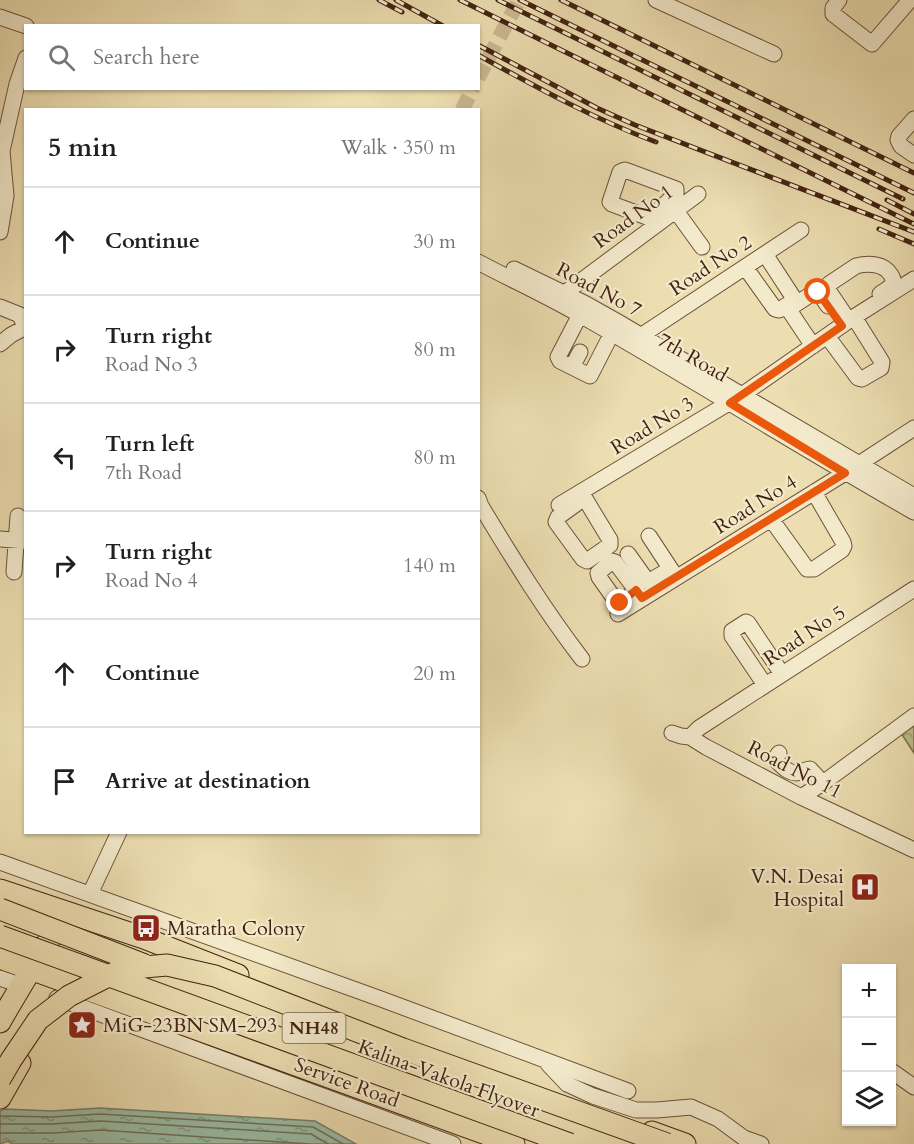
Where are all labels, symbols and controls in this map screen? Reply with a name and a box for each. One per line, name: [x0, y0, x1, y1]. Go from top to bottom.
search box: [24, 24, 480, 90]
icon: search: [45, 41, 78, 74]
text: Search here: [93, 42, 200, 72]
text: 5 min: [48, 130, 117, 165]
text: Walk · 350 m: [341, 134, 456, 161]
street label: Road No 1: [588, 178, 679, 255]
icon: ahead: [48, 225, 81, 258]
text: Continue: [105, 226, 200, 256]
text: 30 m: [413, 228, 456, 255]
street label: Road No 2: [664, 229, 757, 302]
street label: Road No 7: [551, 256, 646, 323]
route start: [804, 278, 830, 304]
text: Turn right: [105, 321, 212, 351]
street label: 7th Road: [653, 327, 733, 389]
icon: right: [48, 333, 81, 366]
text: 80 m: [413, 336, 456, 363]
text: Road No 3: [105, 351, 198, 378]
street label: Road No 3: [606, 390, 699, 461]
text: Turn left: [105, 429, 194, 459]
icon: left: [48, 441, 81, 474]
text: 80 m: [413, 444, 456, 471]
text: 7th Road: [105, 459, 182, 486]
street label: Road No 4: [709, 468, 802, 540]
text: Turn right: [105, 537, 212, 567]
icon: right: [48, 549, 81, 582]
text: 140 m: [403, 552, 456, 579]
text: Road No 4: [105, 567, 198, 594]
route end: [606, 589, 632, 615]
street label: Road No 5: [758, 599, 851, 672]
icon: ahead: [48, 657, 81, 690]
text: Continue: [105, 658, 200, 688]
text: 20 m: [413, 660, 456, 687]
street label: Road No 11: [743, 734, 847, 805]
icon: arrive: [48, 765, 81, 798]
text: Arrive at destination: [105, 766, 310, 796]
place label: V.N. Desai Hospital: [750, 863, 844, 913]
hospital icon: V.N. Desai Hospital: [849, 871, 881, 903]
bus stop icon: Maratha Colony: [130, 912, 162, 944]
place label: Maratha Colony: [167, 915, 306, 942]
map controls: [842, 964, 896, 1126]
button: +: [842, 964, 896, 1018]
place icon: MiG-23BN SM-293: [66, 1009, 98, 1041]
place label: MiG-23BN SM-293: [103, 1012, 277, 1039]
road number: NH48: [282, 1013, 346, 1043]
button: −: [842, 1018, 896, 1072]
street label: Kalina-Vakola Flyover: [354, 1033, 544, 1124]
street label: Service Road: [291, 1051, 403, 1114]
button: layers: [842, 1072, 896, 1126]

